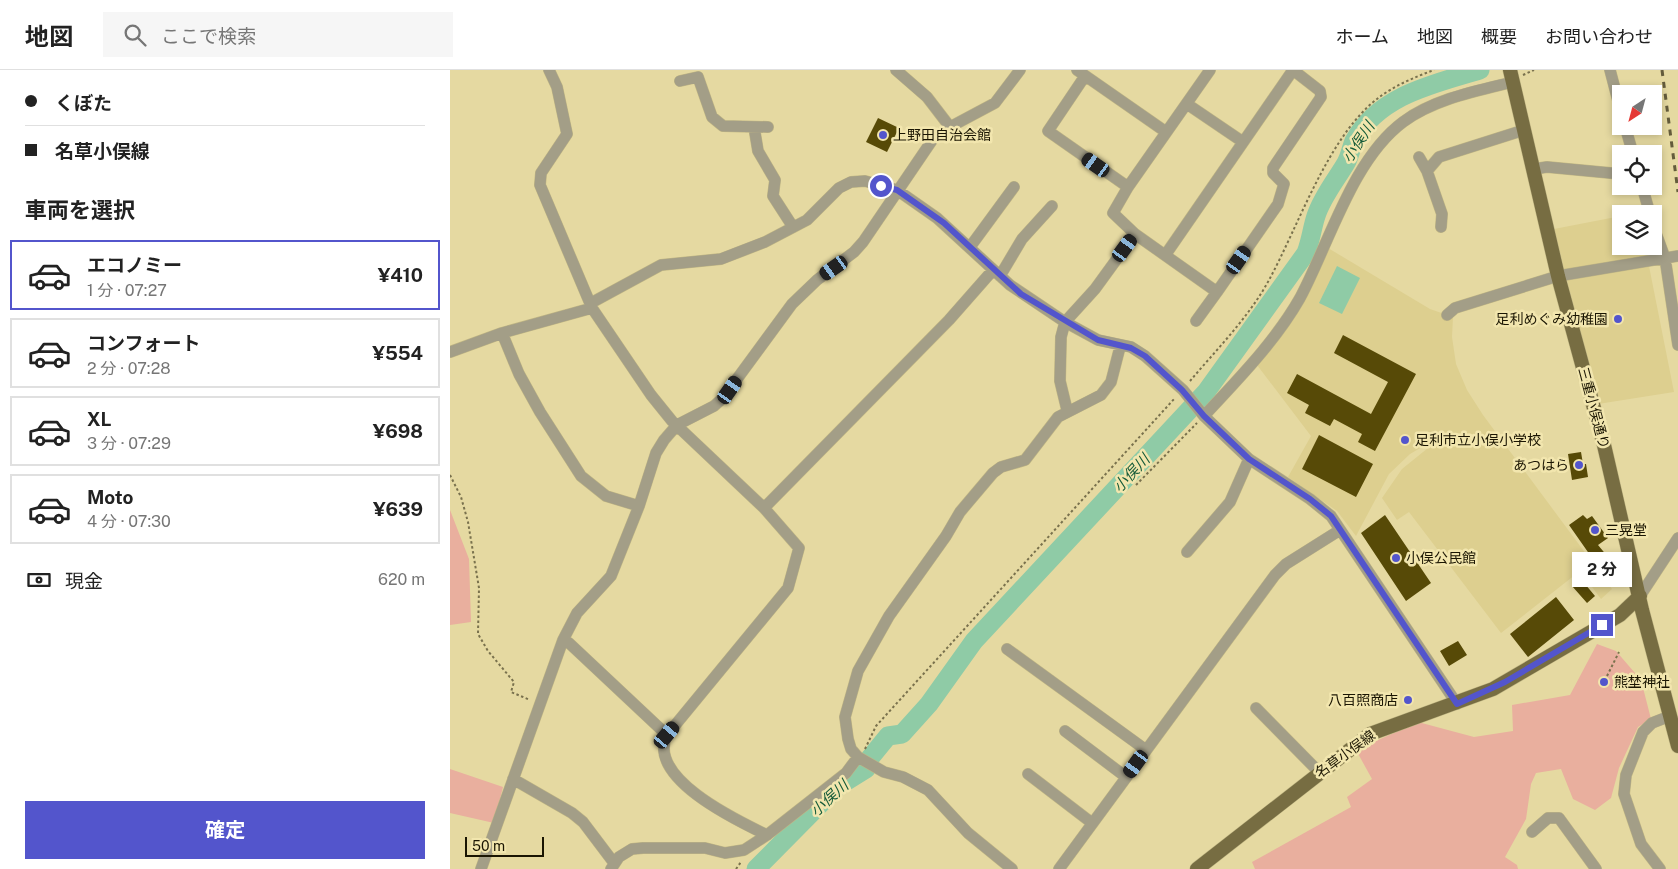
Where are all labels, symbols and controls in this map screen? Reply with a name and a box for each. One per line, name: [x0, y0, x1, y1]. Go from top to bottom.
search box: [103, 12, 453, 57]
icon: search: [121, 21, 149, 49]
text: 地図: [25, 22, 73, 50]
text: ここで検索: [161, 25, 256, 47]
text: ホーム: [1336, 26, 1389, 47]
text: 地図: [1417, 26, 1453, 47]
text: 概要: [1481, 26, 1517, 47]
text: お問い合わせ: [1545, 26, 1653, 47]
north arrow: [1612, 85, 1662, 135]
map controls: [1612, 85, 1662, 255]
text: くぼた: [55, 92, 112, 114]
water label: 小俣川: [1339, 117, 1378, 166]
place label: 上野田自治会館: [893, 127, 991, 143]
marker: 上野田自治会館: [877, 129, 889, 141]
text: 名草小俣線: [55, 140, 150, 162]
button: locate: [1612, 145, 1662, 195]
car: [1079, 150, 1112, 180]
route start: [870, 175, 892, 197]
text: 車両を選択: [25, 197, 135, 223]
button: layers: [1612, 205, 1662, 255]
car: [1110, 231, 1139, 265]
car: [1224, 243, 1253, 277]
icon: car: [27, 253, 72, 298]
car: [817, 253, 850, 283]
text: エコノミー: [87, 254, 182, 276]
text: ¥410: [378, 264, 423, 286]
text: 1 分 · 07:27: [87, 281, 167, 300]
place label: 足利めぐみ幼稚園: [1496, 311, 1608, 327]
marker: 足利めぐみ幼稚園: [1612, 313, 1624, 325]
icon: car: [27, 331, 72, 376]
text: コンフォート: [87, 332, 200, 354]
text: ¥554: [372, 342, 423, 364]
text: 2 分 · 07:28: [87, 359, 171, 378]
street label: 三重小俣通り: [1575, 365, 1613, 451]
car: [715, 373, 744, 407]
text: XL: [87, 408, 112, 430]
icon: car: [27, 409, 72, 454]
text: ¥698: [373, 420, 423, 442]
place label: 足利市立小俣小学校: [1415, 432, 1541, 448]
text: 3 分 · 07:29: [87, 434, 171, 453]
marker: 足利市立小俣小学校: [1399, 434, 1411, 446]
water label: 小俣川: [1109, 449, 1154, 495]
place label: あつはら: [1513, 457, 1569, 473]
marker: あつはら: [1573, 459, 1585, 471]
text: Moto: [87, 486, 133, 508]
icon: car: [27, 487, 72, 532]
text: ¥639: [373, 498, 423, 520]
text: 4 分 · 07:30: [87, 512, 171, 531]
place label: 三晃堂: [1605, 522, 1647, 538]
marker: 三晃堂: [1589, 524, 1601, 536]
place label: 小俣公民館: [1406, 550, 1476, 566]
marker: 小俣公民館: [1390, 552, 1402, 564]
callout: 2 分: [1572, 552, 1632, 588]
text: 2 分: [1587, 560, 1617, 579]
icon: cash: [25, 566, 53, 594]
text: 現金: [65, 570, 103, 592]
text: 620 m: [378, 570, 425, 589]
route end: [1591, 614, 1613, 636]
place label: 熊埜神社: [1614, 674, 1670, 690]
marker: 熊埜神社: [1598, 676, 1610, 688]
place label: 八百照商店: [1328, 692, 1398, 708]
marker: 八百照商店: [1402, 694, 1414, 706]
car: [651, 719, 682, 751]
street label: 名草小俣線: [1312, 727, 1378, 781]
car: [1121, 747, 1150, 781]
water label: 小俣川: [807, 775, 853, 819]
button: 確定: [25, 801, 425, 859]
scale bar: [465, 834, 544, 857]
text: 50 m: [472, 838, 505, 854]

